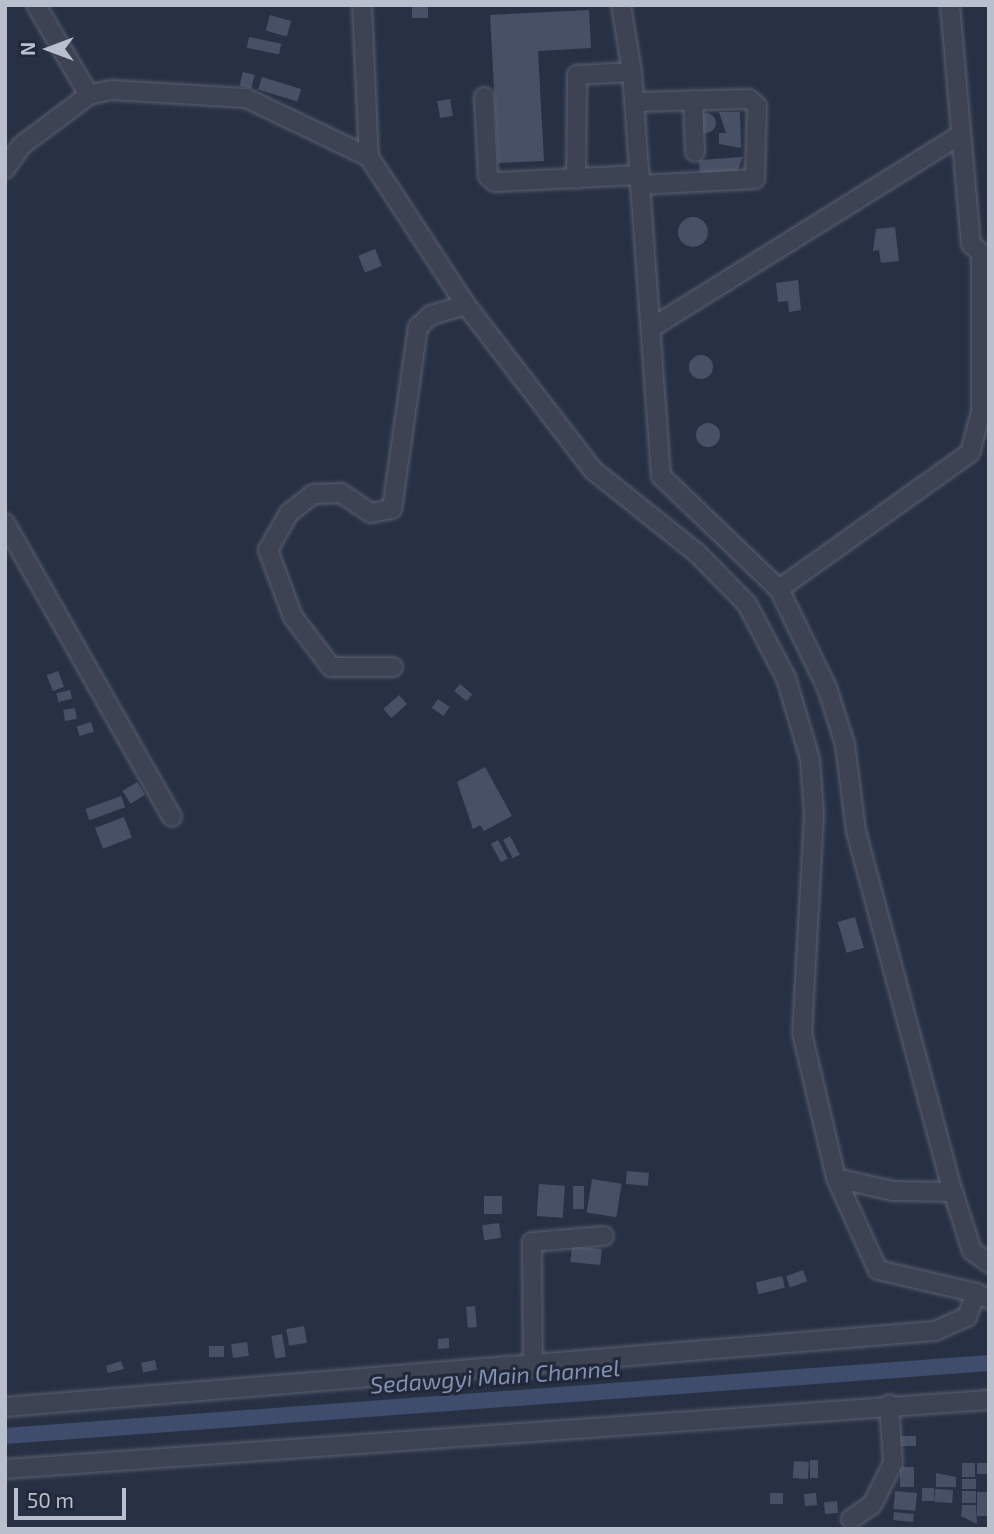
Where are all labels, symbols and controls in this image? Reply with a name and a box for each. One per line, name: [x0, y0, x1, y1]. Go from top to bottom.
north arrow: [14, 14, 84, 84]
text: N: [16, 42, 39, 56]
water label: Sedawgyi Main Channel: [369, 1354, 621, 1398]
scale bar: [18, 1474, 130, 1518]
text: 50 m: [27, 1487, 74, 1512]

